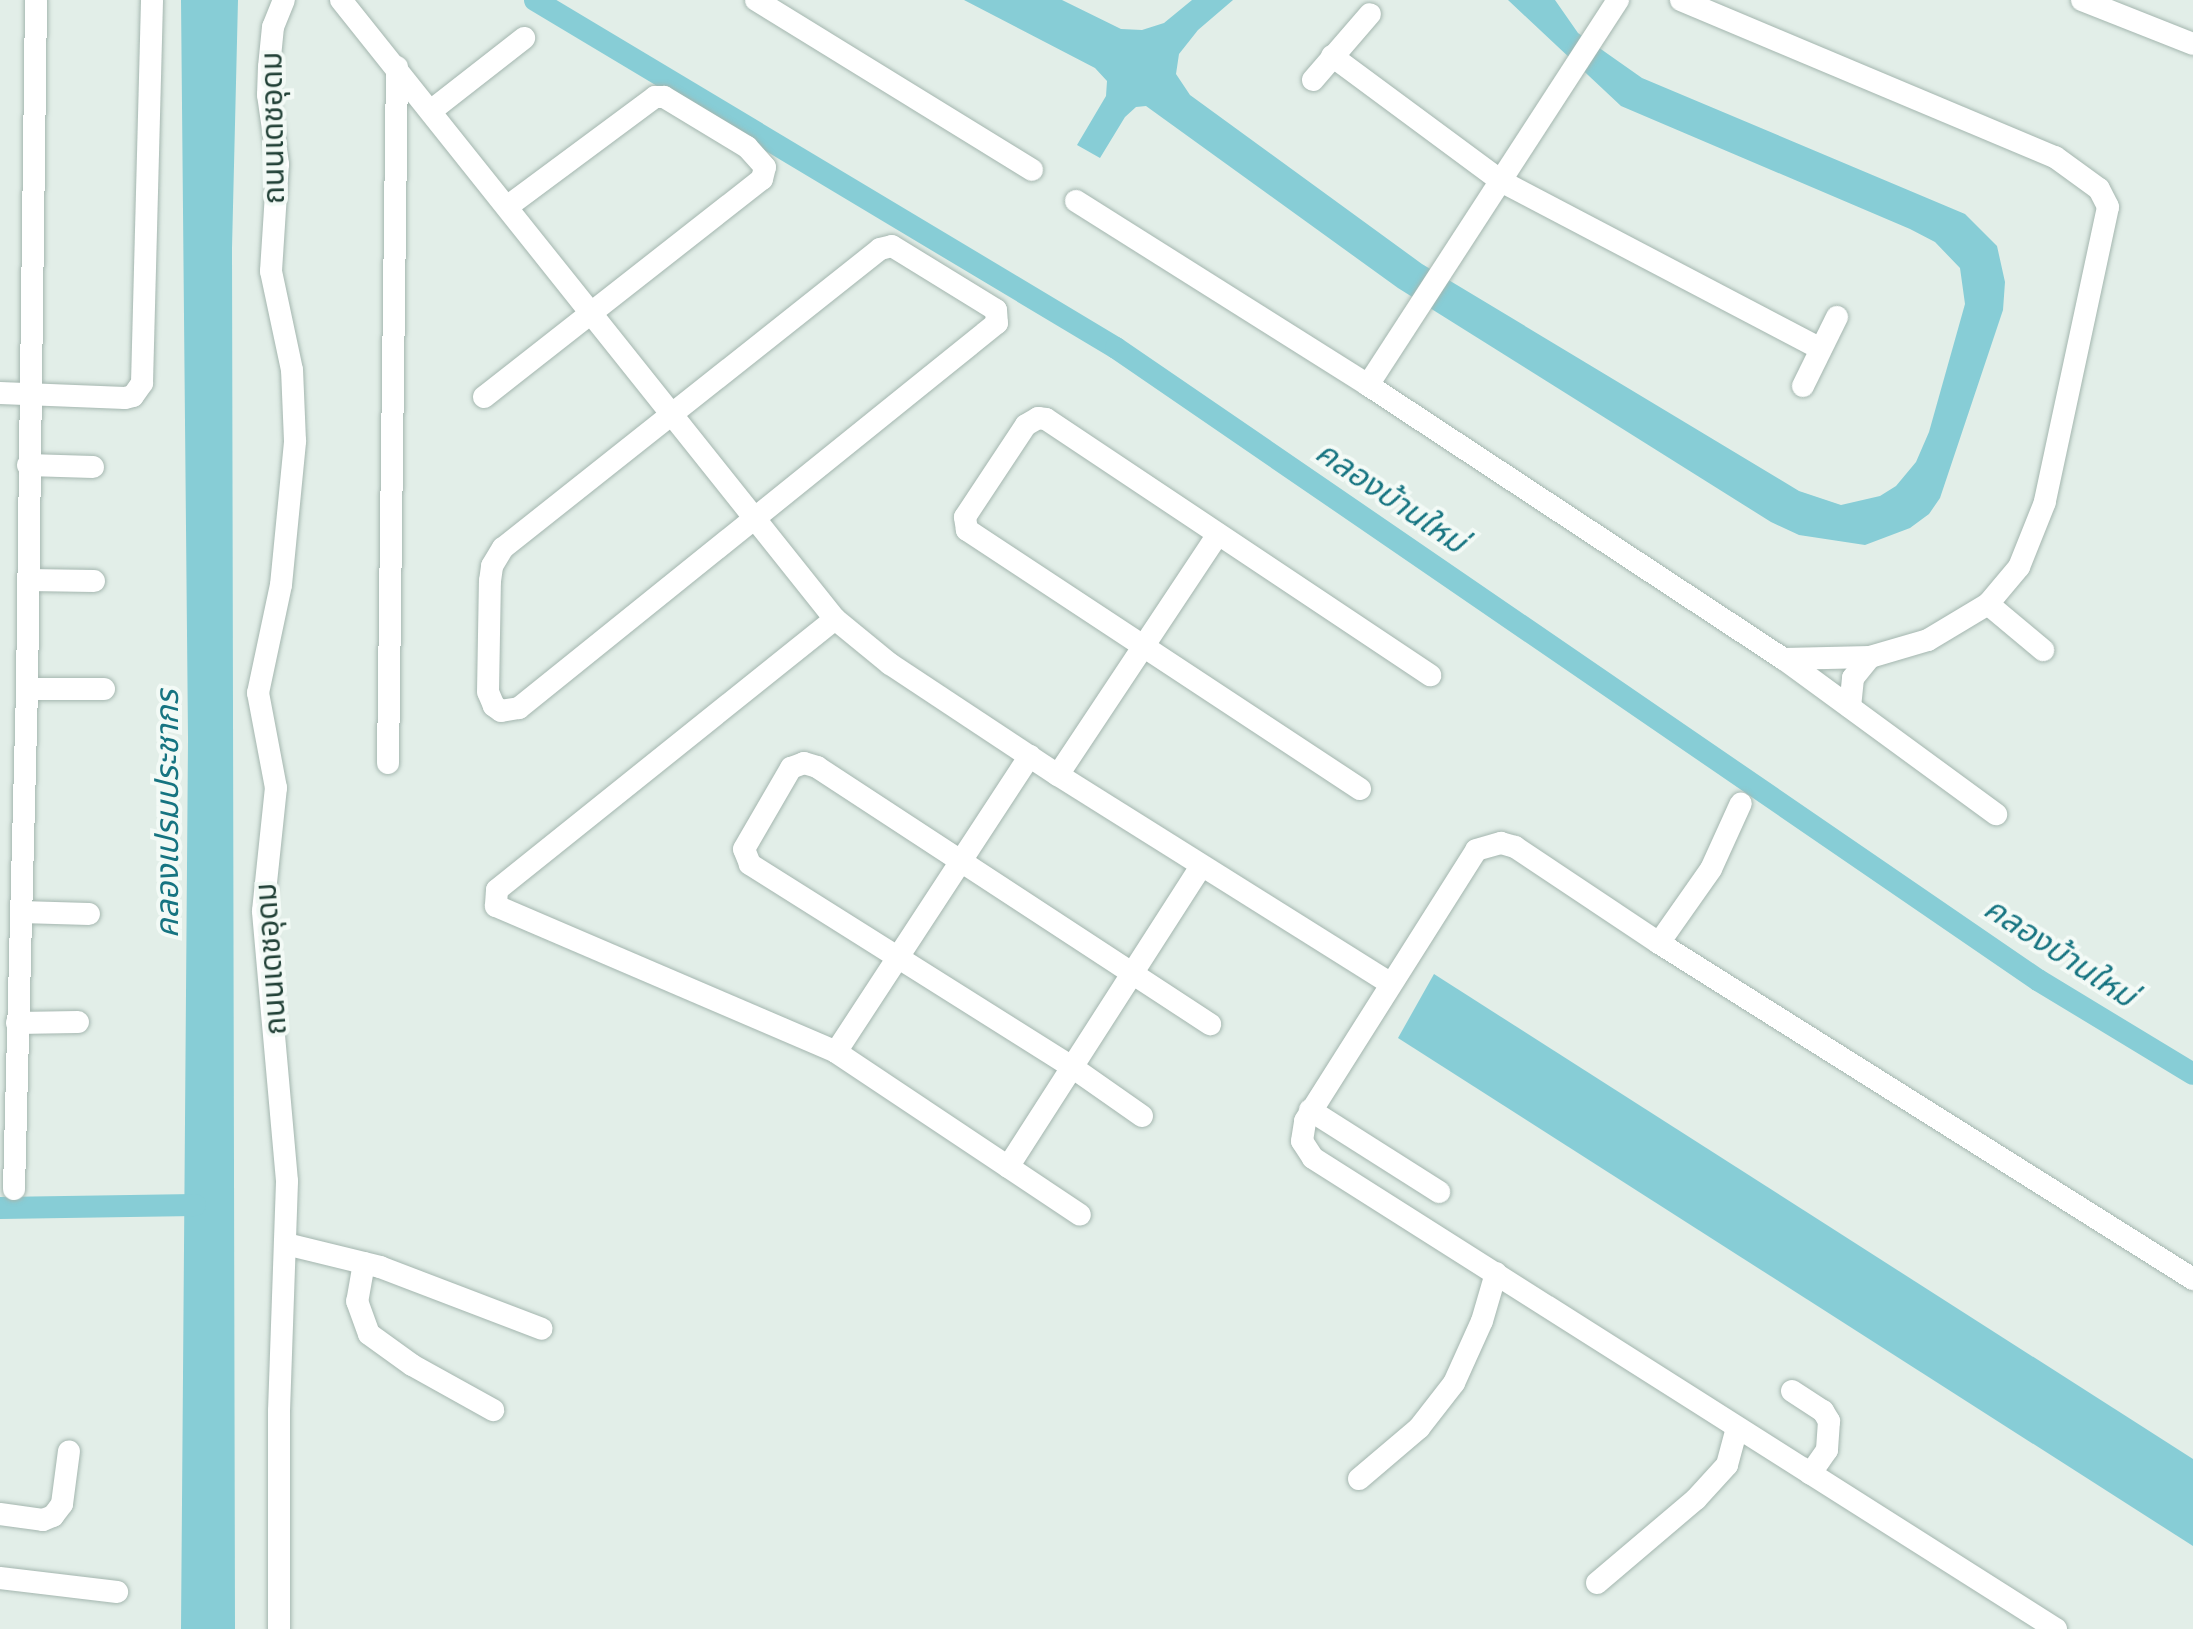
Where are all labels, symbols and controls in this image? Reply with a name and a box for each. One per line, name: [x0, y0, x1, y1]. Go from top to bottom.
street label: ถนนเดชอุดม: [254, 51, 292, 205]
water label: คลองบ้านใหม่: [1309, 433, 1473, 561]
water label: คลองเปรมประชากร: [148, 690, 186, 938]
street label: ถนนเดชอุดม: [248, 882, 294, 1036]
water label: คลองบ้านใหม่: [1977, 889, 2143, 1015]

